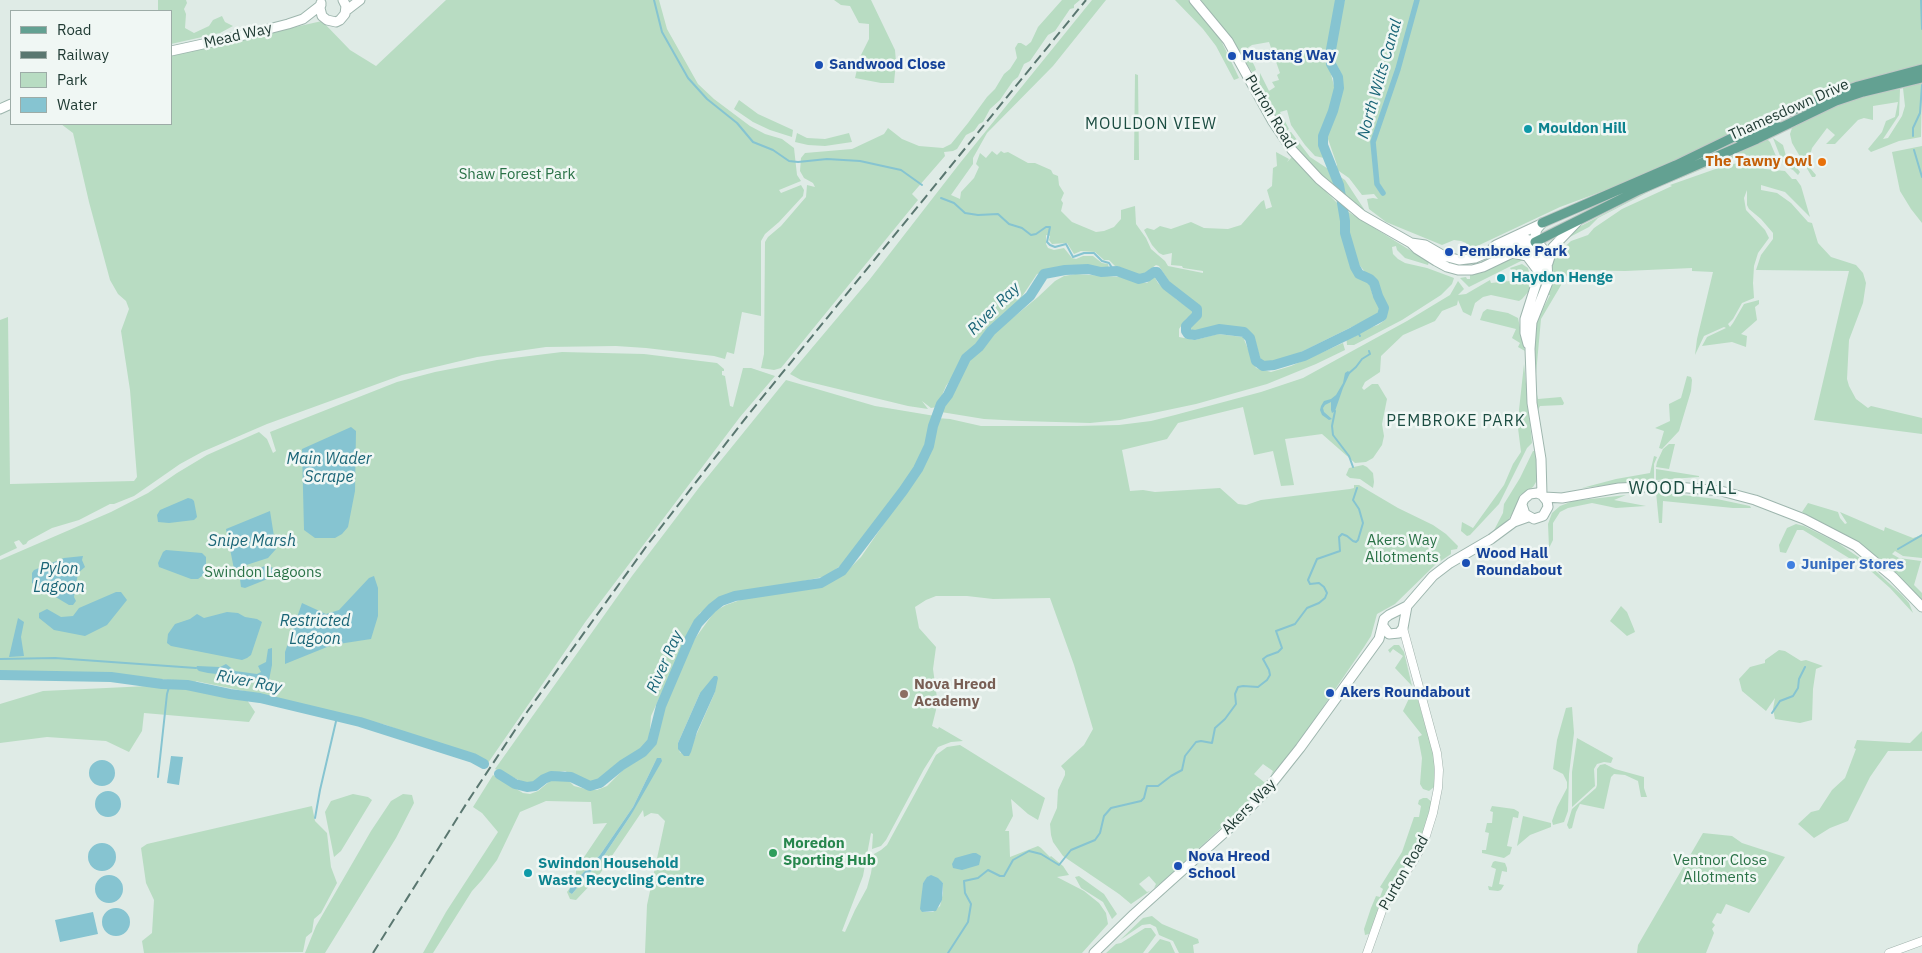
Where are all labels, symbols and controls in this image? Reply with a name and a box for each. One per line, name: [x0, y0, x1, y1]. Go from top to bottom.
legend: [10, 10, 172, 125]
water label: North Wilts Canal: [1354, 17, 1406, 141]
street label: Mead Way: [202, 19, 274, 53]
text: Road: [57, 20, 92, 39]
text: Railway: [57, 45, 109, 64]
place label: Mustang Way: [1242, 47, 1336, 65]
marker: Mustang Way: [1226, 50, 1238, 62]
place label: Sandwood Close: [829, 56, 946, 74]
marker: Sandwood Close: [813, 59, 825, 71]
text: Park: [57, 70, 87, 89]
street label: Purton Road: [1241, 72, 1299, 152]
street label: Thamesdown Drive: [1726, 76, 1852, 144]
text: Water: [57, 95, 97, 114]
district label: MOULDON VIEW: [1083, 114, 1219, 134]
place label: Mouldon Hill: [1538, 120, 1626, 138]
marker: Mouldon Hill: [1522, 123, 1534, 135]
place label: The Tawny Owl: [1705, 153, 1812, 171]
marker: The Tawny Owl: [1816, 156, 1828, 168]
park label: Shaw Forest Park: [459, 166, 575, 184]
place label: Pembroke Park: [1459, 243, 1567, 261]
marker: Pembroke Park: [1443, 246, 1455, 258]
place label: Haydon Henge: [1511, 269, 1613, 287]
marker: Haydon Henge: [1495, 272, 1507, 284]
water label: River Ray: [964, 279, 1024, 339]
district label: PEMBROKE PARK: [1385, 411, 1527, 431]
water label: Main Wader Scrape: [286, 449, 372, 487]
district label: WOOD HALL: [1627, 478, 1739, 500]
water label: Snipe Marsh: [208, 531, 296, 551]
park label: Akers Way Allotments: [1365, 532, 1439, 567]
place label: Wood Hall Roundabout: [1476, 545, 1562, 580]
place label: Juniper Stores: [1801, 556, 1904, 574]
marker: Wood Hall Roundabout: [1460, 557, 1472, 569]
water label: Pylon Lagoon: [33, 559, 85, 597]
marker: Juniper Stores: [1785, 559, 1797, 571]
park label: Swindon Lagoons: [204, 564, 322, 582]
water label: Restricted Lagoon: [280, 611, 350, 649]
water label: River Ray: [643, 628, 687, 696]
water label: River Ray: [215, 666, 283, 698]
place label: Nova Hreod Academy: [914, 676, 996, 711]
place label: Akers Roundabout: [1340, 684, 1470, 702]
marker: Akers Roundabout: [1324, 687, 1336, 699]
marker: Nova Hreod Academy: [898, 688, 910, 700]
street label: Akers Way: [1218, 775, 1280, 839]
street label: Purton Road: [1375, 832, 1433, 914]
place label: Moredon Sporting Hub: [783, 835, 876, 870]
marker: Moredon Sporting Hub: [767, 847, 779, 859]
place label: Nova Hreod School: [1188, 848, 1270, 883]
park label: Ventnor Close Allotments: [1673, 852, 1767, 887]
place label: Swindon Household Waste Recycling Centre: [538, 855, 704, 890]
marker: Nova Hreod School: [1172, 860, 1184, 872]
marker: Swindon Household Waste Recycling Centre: [522, 867, 534, 879]

